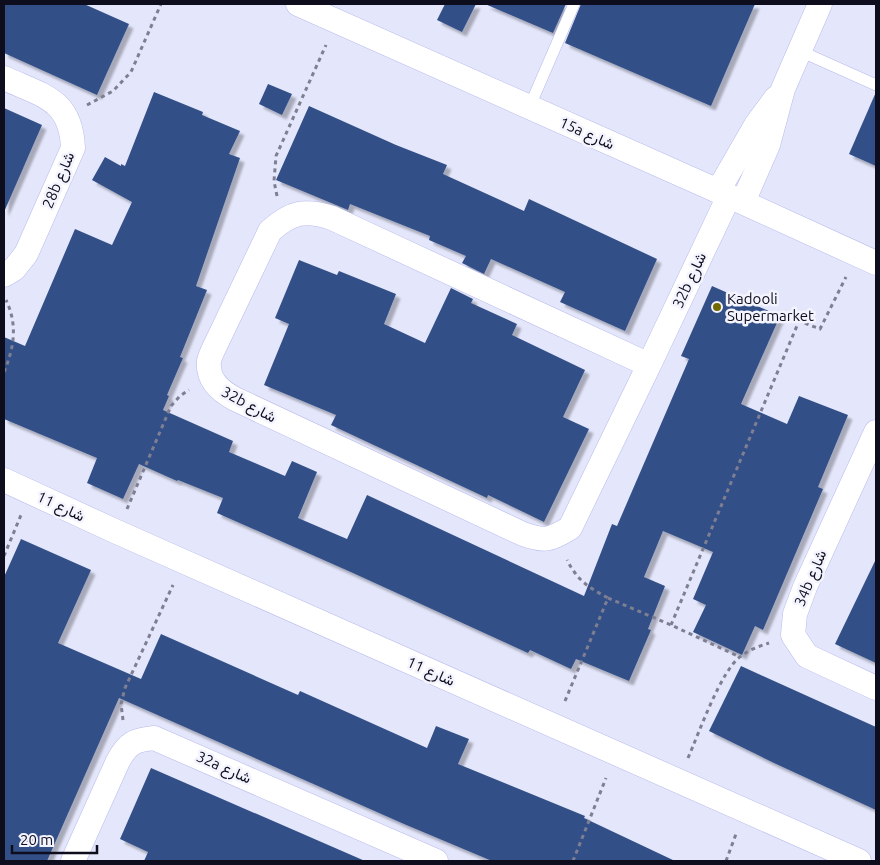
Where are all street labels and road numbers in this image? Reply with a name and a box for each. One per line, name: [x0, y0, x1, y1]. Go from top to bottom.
street label: 15a شارع: [556, 113, 617, 155]
street label: 28b شارع: [39, 149, 80, 212]
street label: 32b شارع: [669, 249, 712, 312]
street label: 32b شارع: [217, 383, 279, 428]
street label: شارع 11: [33, 488, 88, 527]
street label: 34b شارع: [791, 547, 832, 610]
street label: شارع 11: [403, 653, 458, 692]
street label: 32a شارع: [193, 747, 254, 789]

